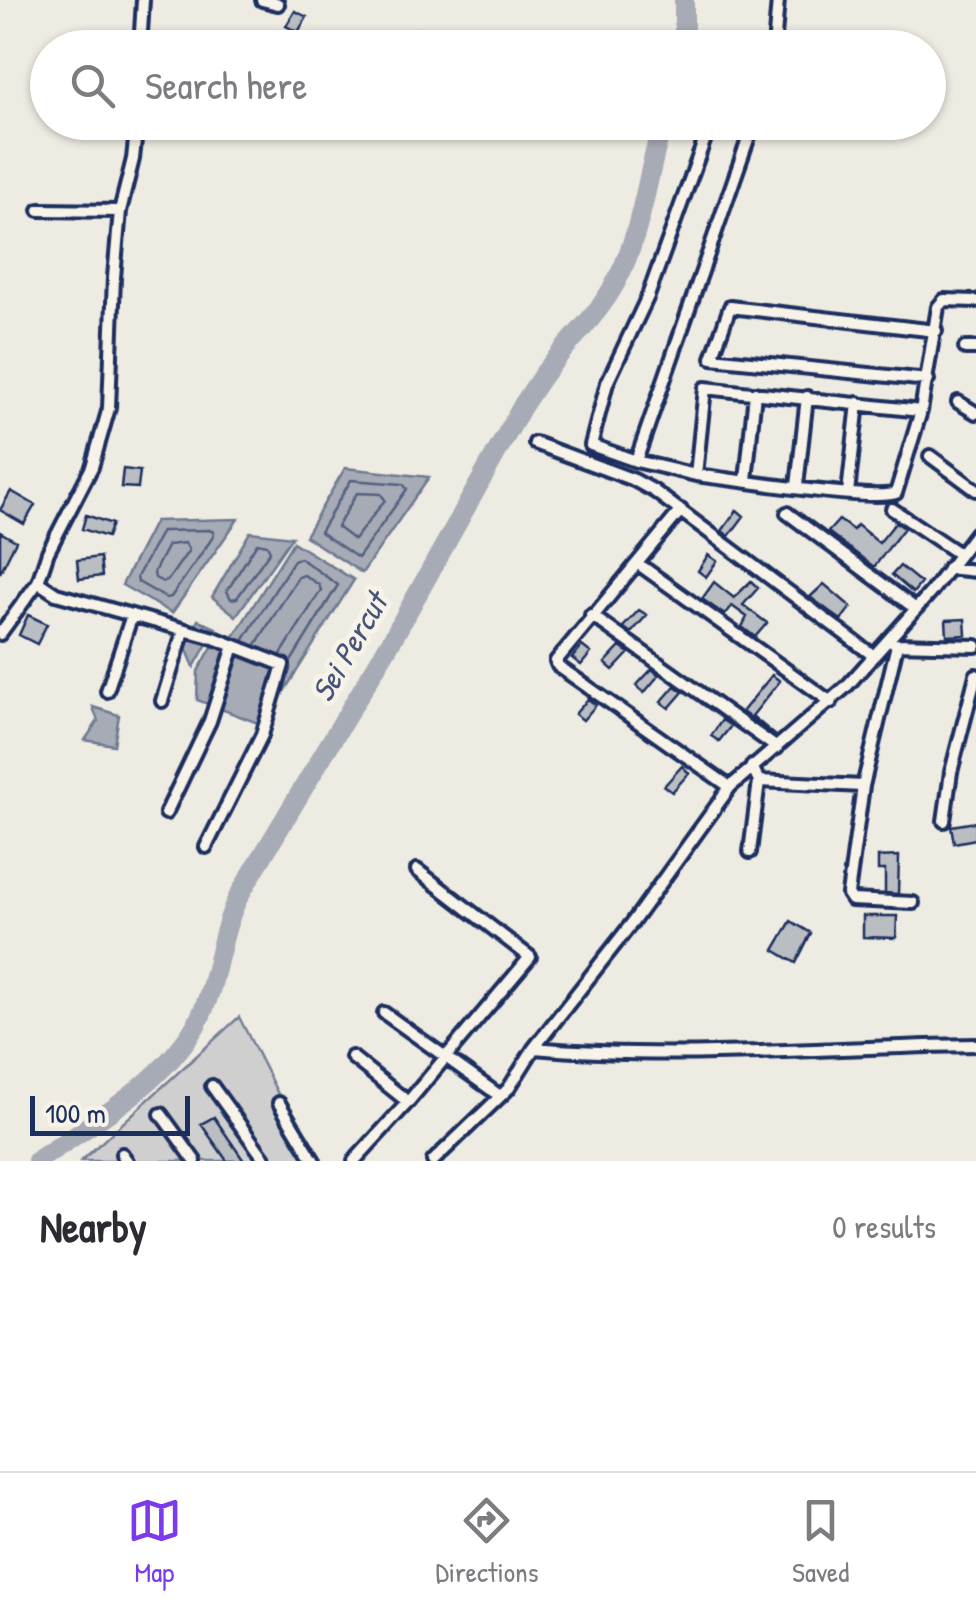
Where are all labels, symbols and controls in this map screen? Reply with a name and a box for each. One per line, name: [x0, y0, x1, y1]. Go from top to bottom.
search box: [30, 30, 946, 140]
icon: search: [65, 58, 120, 113]
text: Search here: [145, 59, 307, 111]
water label: Sei Percut: [301, 581, 400, 709]
scale bar: [30, 1091, 190, 1136]
text: 100 m: [45, 1094, 106, 1132]
text: Nearby: [40, 1198, 147, 1255]
text: 0 results: [832, 1205, 936, 1248]
tab: Map: [127, 1493, 182, 1591]
tab: Directions: [435, 1493, 538, 1591]
tab: Saved: [792, 1493, 849, 1591]

